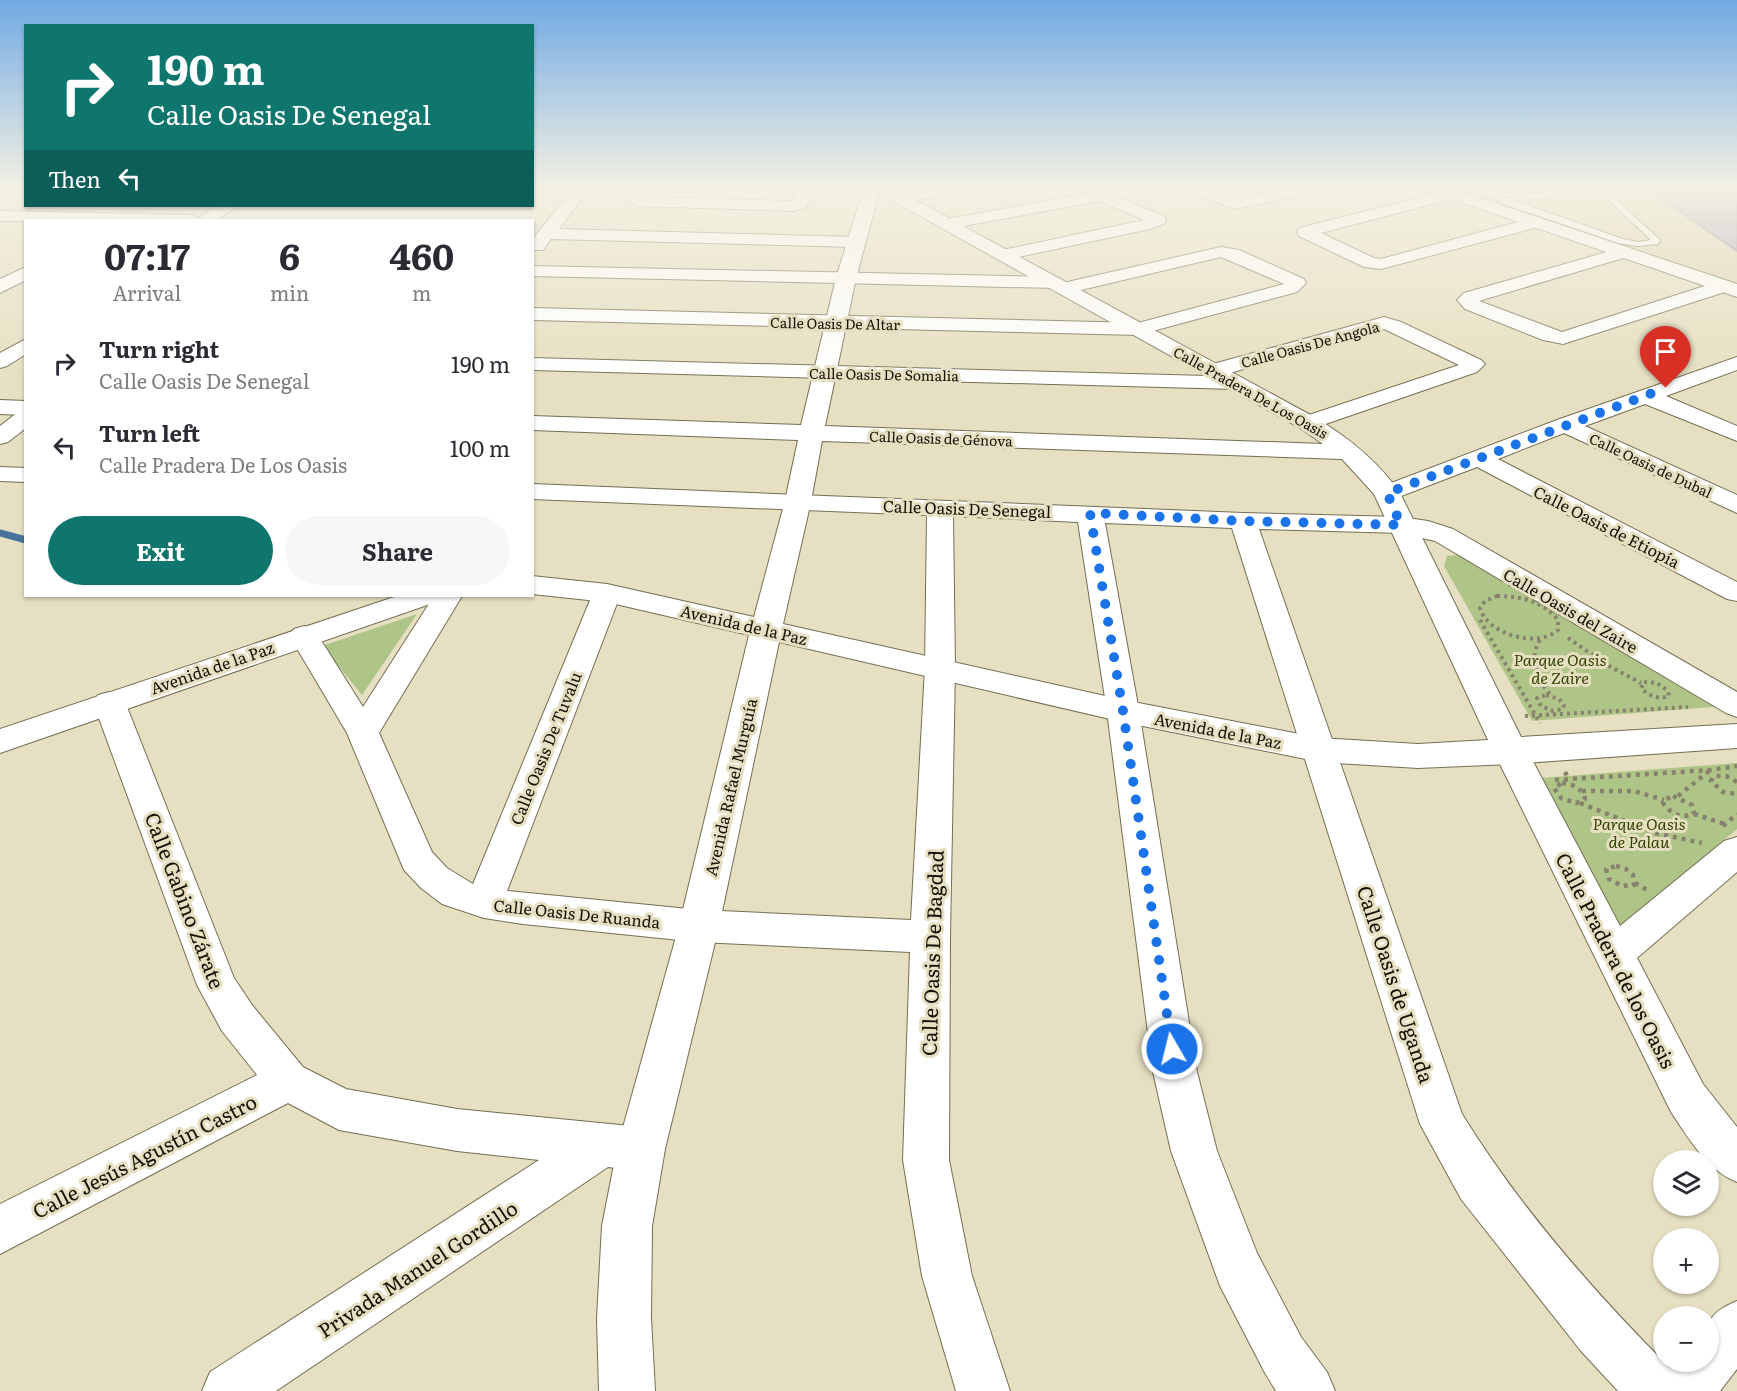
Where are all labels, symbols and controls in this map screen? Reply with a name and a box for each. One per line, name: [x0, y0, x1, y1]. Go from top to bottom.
text: 190 m: [147, 36, 265, 98]
icon: right: [48, 48, 126, 126]
text: Calle Oasis De Senegal: [147, 93, 431, 133]
text: Then: [48, 162, 101, 195]
icon: left: [113, 162, 146, 195]
text: 07:17: [104, 228, 190, 281]
text: 6: [279, 228, 300, 281]
text: 460: [389, 228, 454, 281]
text: Arrival: [113, 277, 181, 307]
text: min: [270, 277, 309, 307]
text: m: [412, 277, 431, 307]
street label: Calle Oasis De Altar: [770, 312, 900, 334]
street label: Calle Oasis De Angola: [1239, 316, 1382, 372]
pin: [1640, 326, 1691, 388]
text: Turn right: [99, 332, 219, 365]
icon: arrive: [1649, 335, 1682, 368]
street label: Calle Pradera De Los Oasis: [1170, 341, 1332, 443]
icon: right: [48, 347, 81, 380]
text: 190 m: [451, 347, 510, 380]
street label: Calle Oasis De Somalia: [809, 363, 960, 385]
text: Calle Oasis De Senegal: [99, 365, 309, 395]
text: Turn left: [99, 416, 200, 449]
street label: Calle Oasis de Génova: [869, 426, 1014, 451]
street label: Calle Oasis de Dubal: [1586, 428, 1716, 502]
icon: left: [48, 431, 81, 464]
text: 100 m: [450, 431, 510, 464]
text: Calle Pradera De Los Oasis: [99, 449, 347, 479]
street label: Calle Oasis de Etiopía: [1530, 479, 1685, 573]
street label: Calle Oasis De Senegal: [882, 493, 1052, 523]
button: Exit: [48, 516, 273, 585]
button: Share: [285, 516, 510, 585]
street label: Calle Oasis del Zaire: [1499, 562, 1643, 658]
street label: Avenida de la Paz: [678, 598, 810, 650]
street label: Avenida de la Paz: [147, 635, 277, 699]
park label: Parque Oasis de Zaire: [1513, 647, 1607, 689]
street label: Calle Oasis De Tuvalu: [503, 668, 587, 828]
street label: Avenida Rafael Murguía: [698, 695, 762, 878]
street label: Avenida de la Paz: [1152, 706, 1284, 754]
street label: Calle Gabino Zárate: [139, 807, 233, 993]
park label: Parque Oasis de Palau: [1592, 811, 1686, 853]
street label: Calle Pradera de los Oasis: [1549, 847, 1685, 1073]
street label: Calle Oasis De Bagdad: [912, 849, 950, 1057]
street label: Calle Oasis de Uganda: [1351, 881, 1443, 1087]
street label: Calle Oasis De Ruanda: [492, 892, 662, 934]
position arrow: [1140, 1017, 1204, 1081]
street label: Calle Jesús Agustín Castro: [27, 1085, 261, 1225]
map controls: [1653, 1150, 1719, 1372]
button: layers: [1653, 1150, 1719, 1216]
street label: Privada Manuel Gordillo: [311, 1192, 523, 1344]
button: +: [1653, 1228, 1719, 1294]
button: −: [1653, 1306, 1719, 1372]

